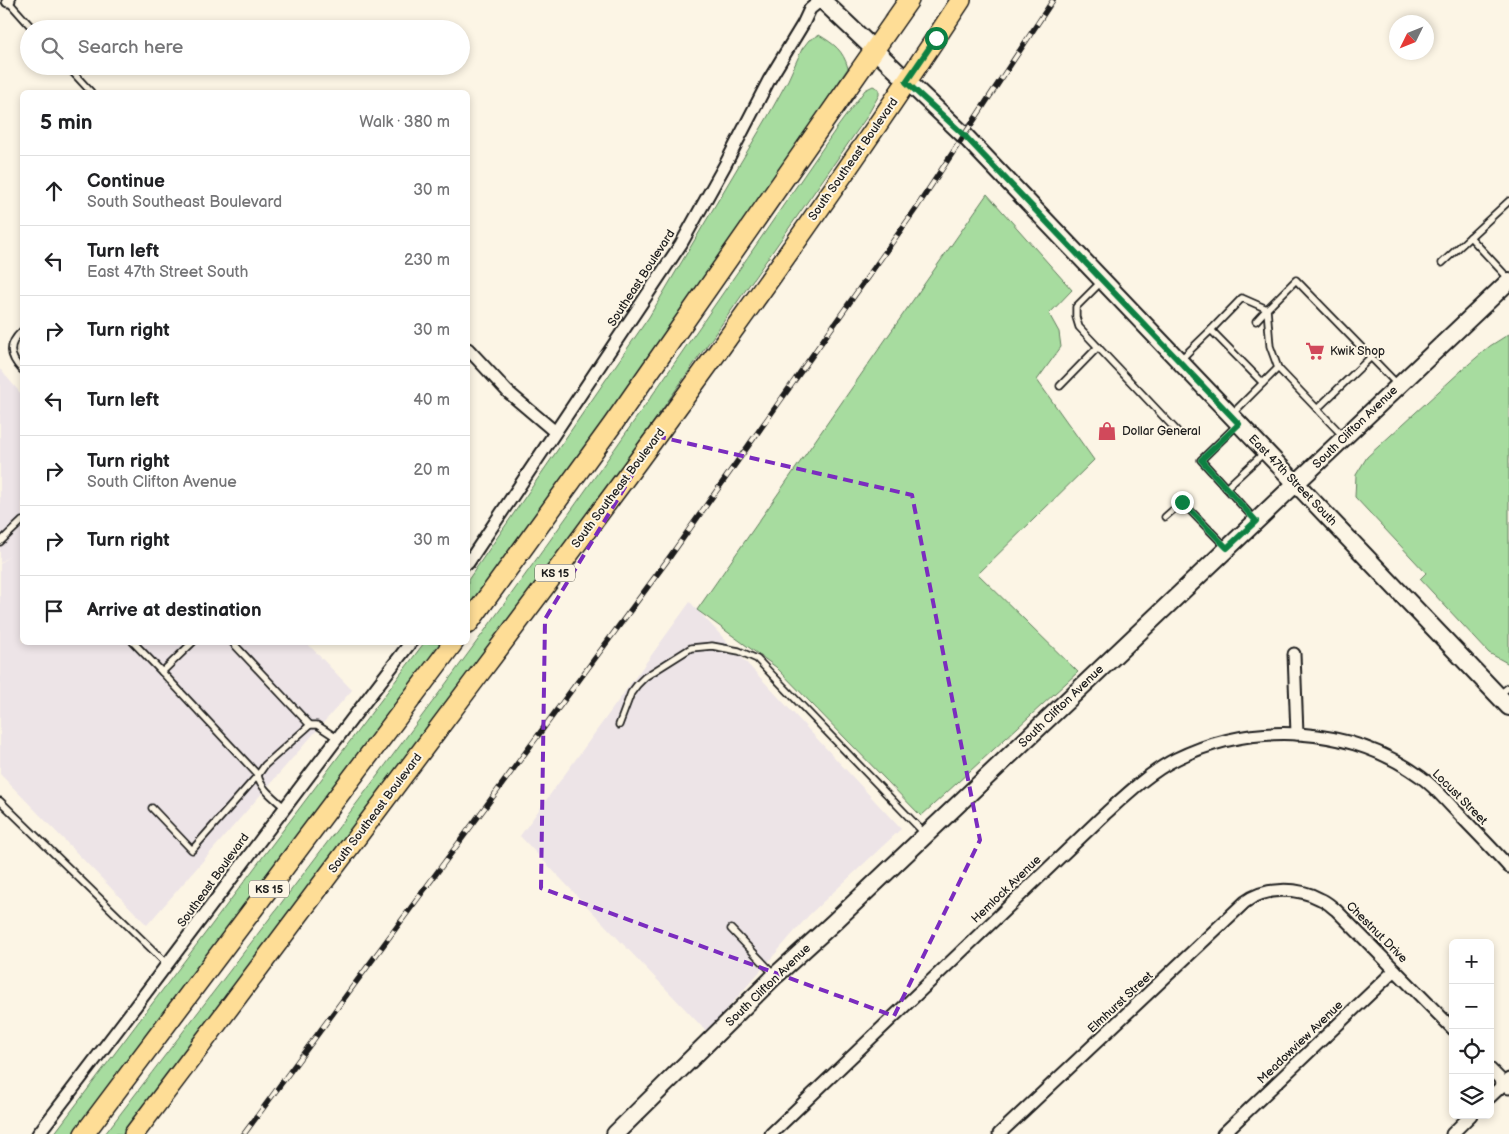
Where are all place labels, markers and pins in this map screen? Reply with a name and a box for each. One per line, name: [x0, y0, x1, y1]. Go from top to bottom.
supermarket icon: Kwik Shop: [1304, 340, 1326, 362]
place label: Kwik Shop: [1330, 344, 1385, 359]
shop icon: Dollar General: [1096, 420, 1118, 442]
place label: Dollar General: [1122, 424, 1201, 439]

